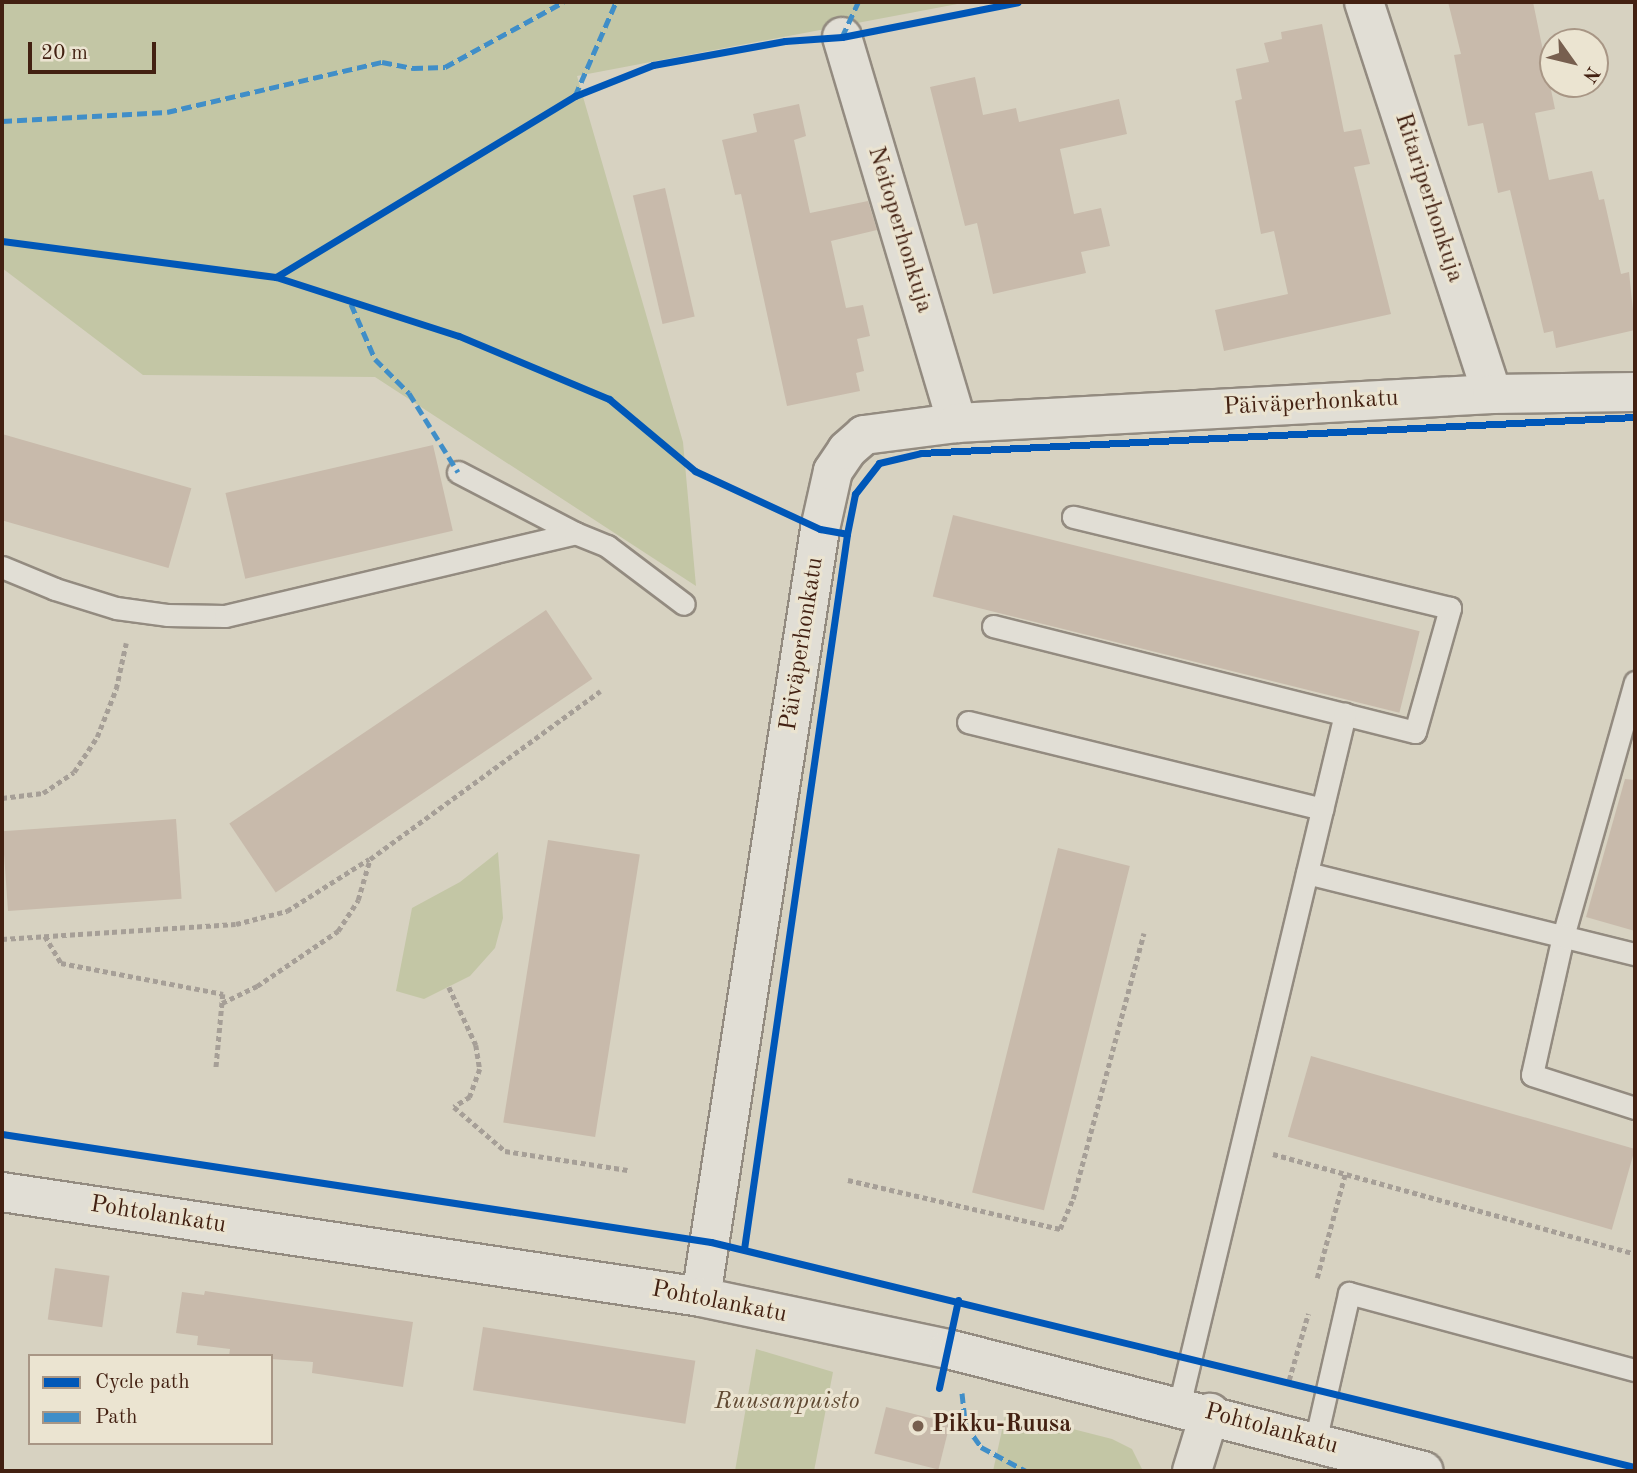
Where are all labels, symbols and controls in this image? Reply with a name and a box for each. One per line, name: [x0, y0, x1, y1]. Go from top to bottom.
scale bar: [32, 28, 159, 72]
north arrow: [1539, 28, 1609, 98]
text: 20 m: [41, 43, 88, 64]
text: N: [1578, 63, 1602, 85]
street label: Ritariperhonkuja: [1387, 110, 1469, 286]
street label: Neitoperhonkuja: [860, 143, 938, 317]
street label: Päiväperhonkatu: [1223, 385, 1399, 423]
street label: Päiväperhonkatu: [775, 555, 831, 733]
street label: Pohtolankatu: [88, 1191, 228, 1241]
street label: Pohtolankatu: [649, 1276, 789, 1330]
legend: [28, 1354, 273, 1445]
text: Cycle path: [95, 1372, 190, 1393]
park label: Ruusanpuisto: [715, 1389, 859, 1417]
street label: Pohtolankatu: [1201, 1398, 1341, 1462]
text: Path: [95, 1407, 138, 1428]
place label: Pikku-Ruusa: [932, 1412, 1071, 1440]
marker: Pikku-Ruusa: [910, 1418, 926, 1434]

